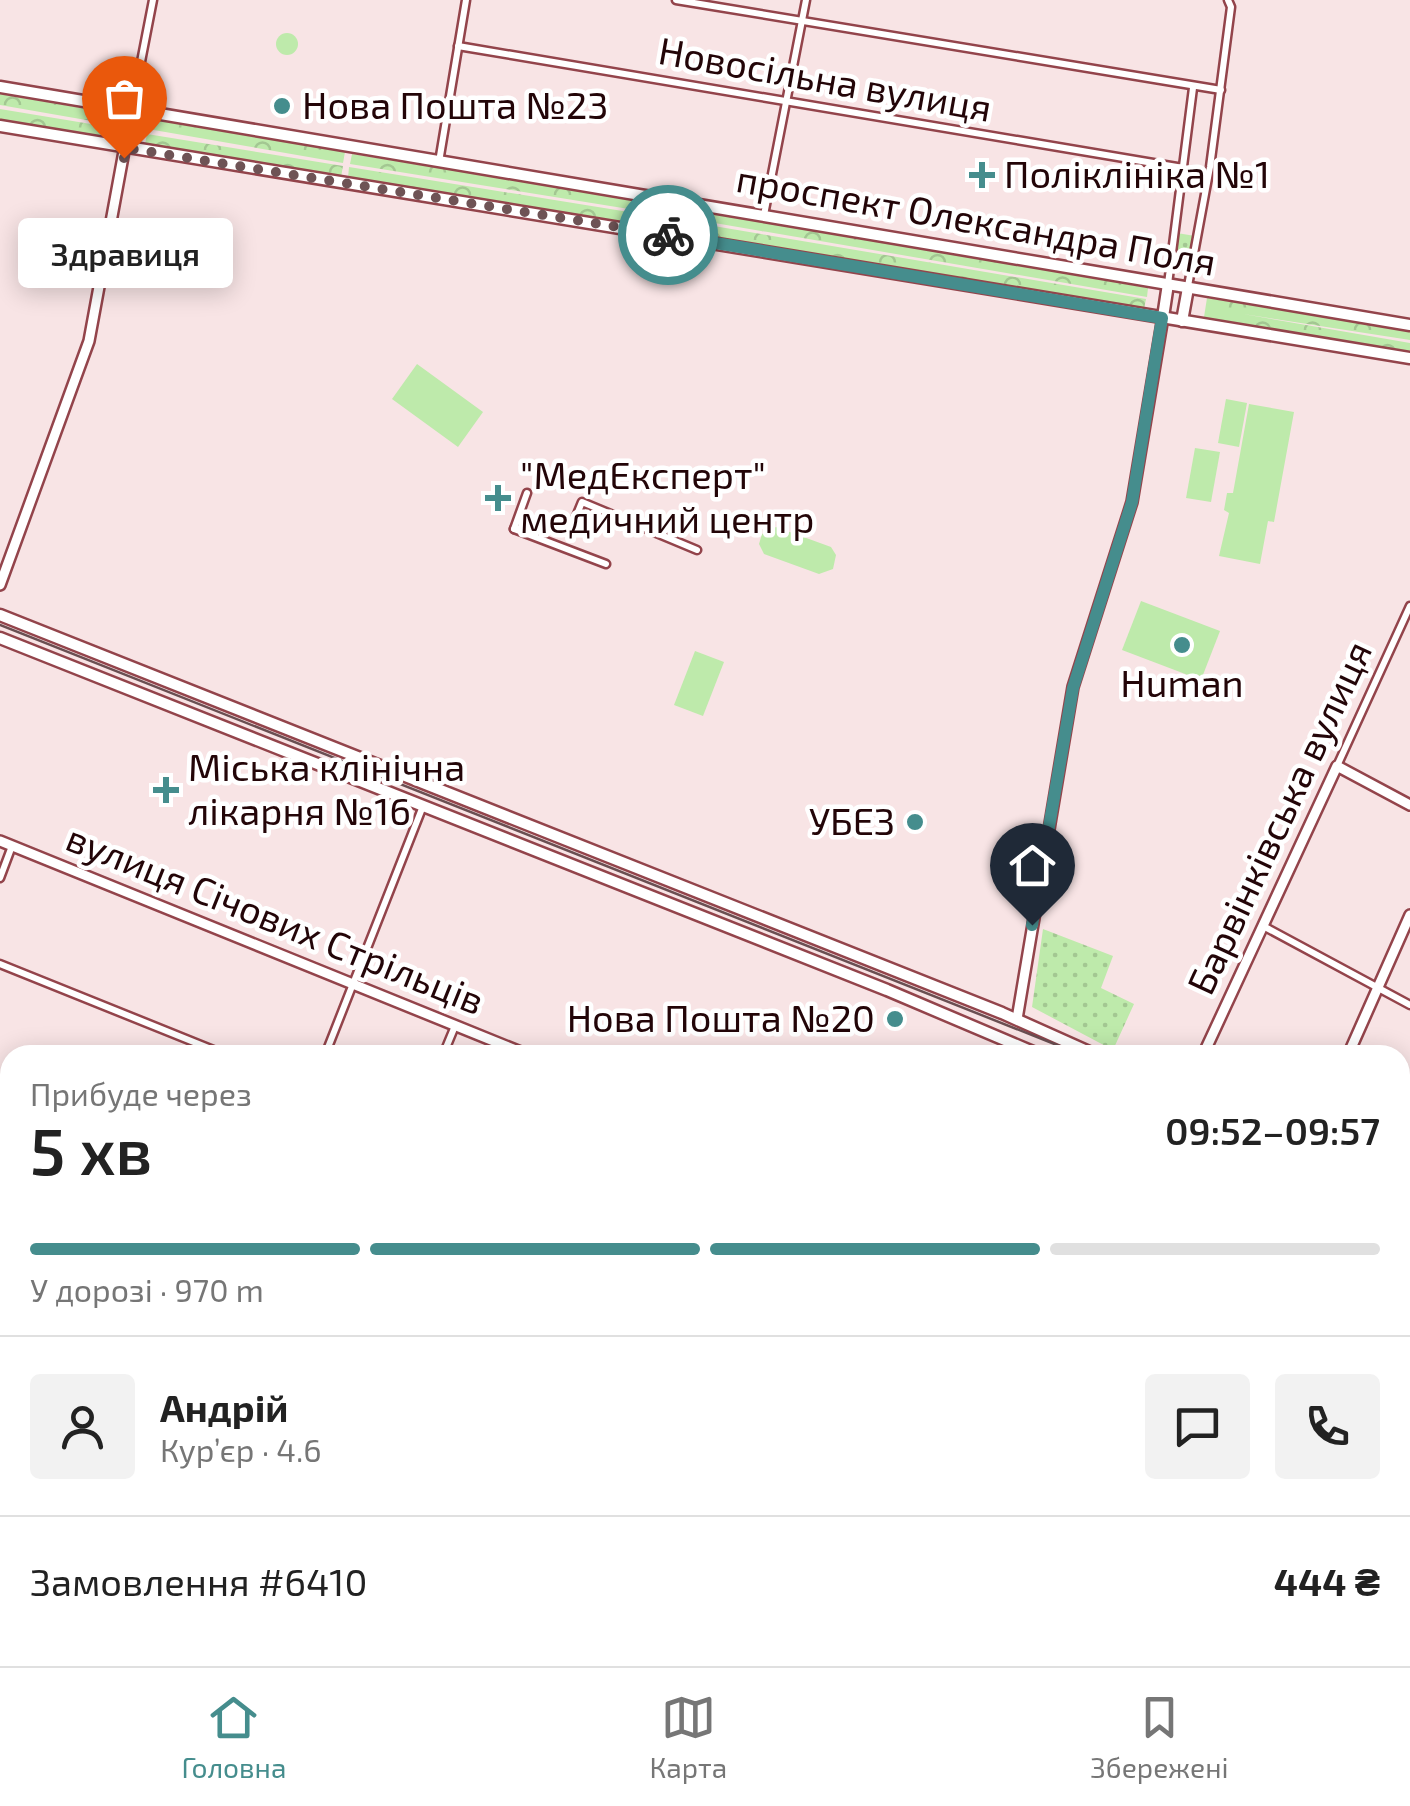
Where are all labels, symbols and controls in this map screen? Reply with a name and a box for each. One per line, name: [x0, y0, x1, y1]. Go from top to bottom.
street label: Новосільна вулиця: [655, 26, 995, 130]
pin: [82, 56, 167, 159]
icon: bag: [97, 71, 152, 126]
place label: Нова Пошта №23: [302, 81, 608, 127]
marker: Нова Пошта №23: [271, 95, 293, 117]
place label: Поліклініка №1: [1004, 150, 1270, 196]
street label: проспект Олександра Поля: [733, 154, 1220, 284]
marker: Поліклініка №1: [969, 162, 995, 188]
courier: [618, 185, 718, 285]
icon: bike: [641, 208, 696, 263]
callout: Здравиця: [17, 218, 232, 288]
text: Здравиця: [51, 234, 200, 272]
place label: "МедЕксперт" медичний центр: [520, 451, 814, 541]
marker: "МедЕксперт" медичний центр: [485, 485, 511, 511]
street label: Барвінківська вулиця: [1176, 633, 1380, 1001]
marker: Human: [1171, 634, 1193, 656]
place label: Human: [1120, 659, 1244, 705]
place label: Міська клінічна лікарня №16: [188, 743, 465, 833]
marker: Міська клінічна лікарня №16: [153, 777, 179, 803]
place label: УБЕЗ: [809, 797, 895, 843]
marker: УБЕЗ: [904, 811, 926, 833]
street label: вулиця Січових Стрільців: [60, 813, 491, 1023]
pin: [990, 823, 1075, 926]
icon: home: [1005, 838, 1060, 893]
place label: Нова Пошта №20: [567, 994, 875, 1040]
marker: Нова Пошта №20: [884, 1008, 906, 1030]
text: Прибуде через: [30, 1074, 252, 1112]
text: 09:52–09:57: [1165, 1107, 1380, 1153]
text: 5 хв: [30, 1110, 152, 1188]
text: У дорозі · 970 m: [30, 1270, 264, 1308]
button: person: [30, 1374, 135, 1479]
button: chat: [1145, 1374, 1250, 1479]
button: phone: [1275, 1374, 1380, 1479]
text: Андрій: [160, 1384, 288, 1430]
text: Кур’єр · 4.6: [160, 1430, 322, 1468]
text: Замовлення #6410: [30, 1558, 367, 1604]
text: 444 ₴: [1274, 1558, 1380, 1604]
tab: Головна: [182, 1690, 286, 1784]
tab: Карта: [649, 1690, 727, 1784]
tab: Збережені: [1090, 1690, 1228, 1784]

